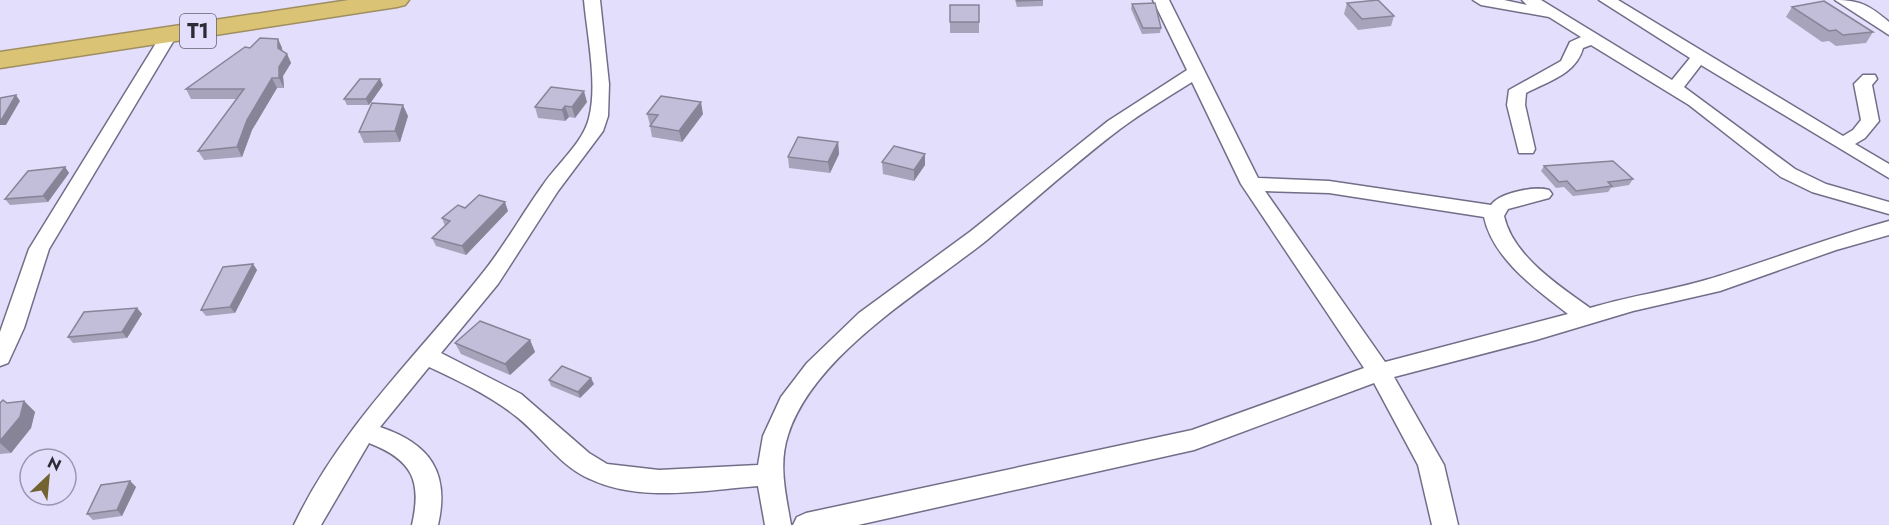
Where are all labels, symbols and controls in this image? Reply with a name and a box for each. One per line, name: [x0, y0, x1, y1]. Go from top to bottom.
road number: T1: [180, 14, 216, 48]
north arrow: [18, 447, 78, 507]
text: N: [44, 451, 65, 477]

